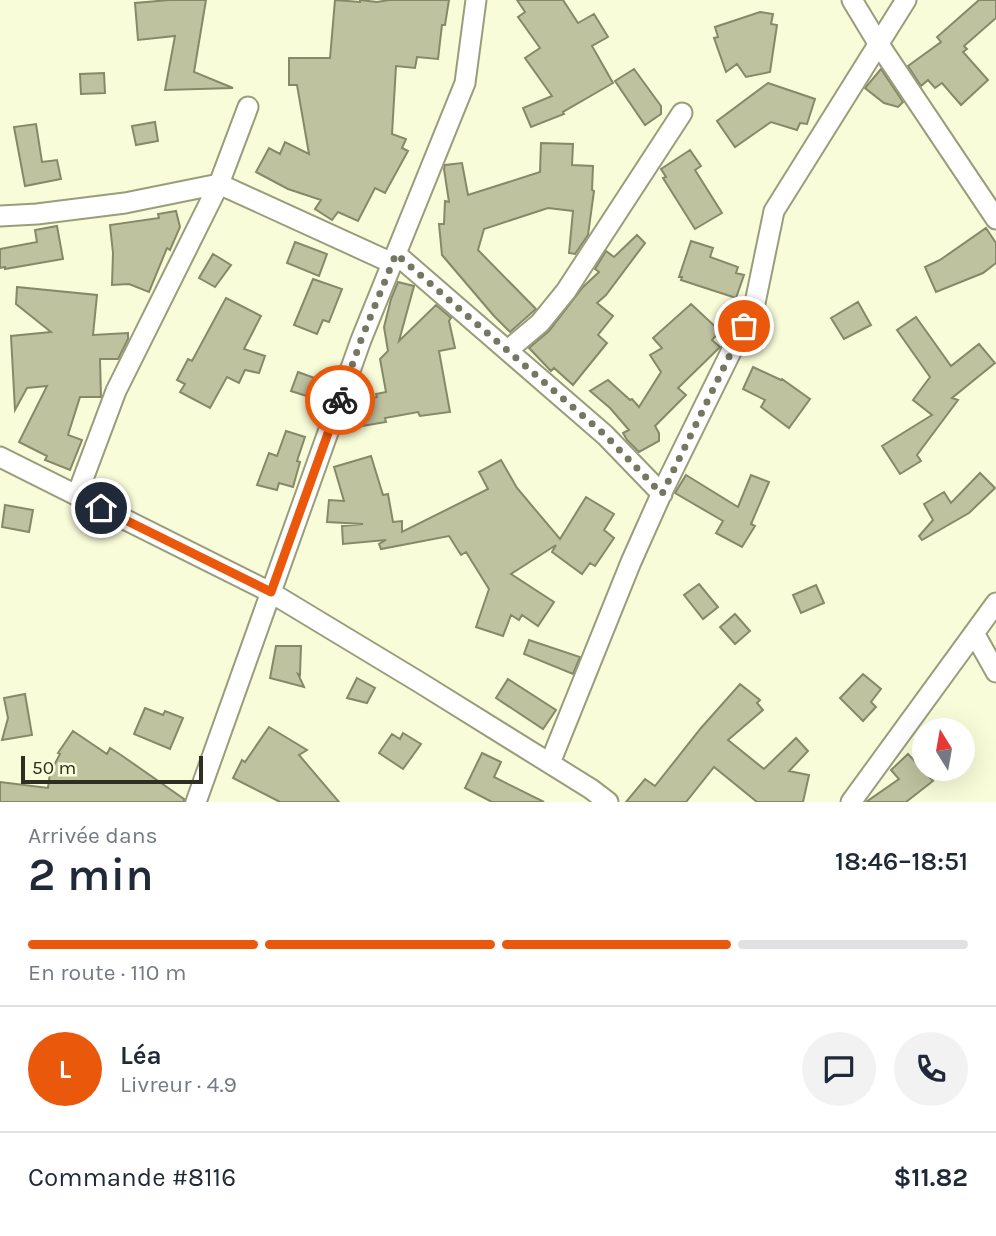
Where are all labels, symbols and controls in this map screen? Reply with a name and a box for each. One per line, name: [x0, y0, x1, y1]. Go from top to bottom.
pin: [714, 296, 774, 356]
icon: bag: [725, 307, 763, 345]
courier: [305, 365, 375, 435]
icon: bike: [321, 381, 359, 419]
pin: [71, 478, 131, 538]
icon: home: [82, 489, 120, 527]
north arrow: [912, 718, 975, 780]
map controls: [912, 718, 975, 781]
scale bar: [21, 753, 203, 785]
text: 50 m: [32, 757, 76, 779]
text: Arrivée dans: [28, 822, 158, 849]
text: 18:46–18:51: [835, 846, 968, 877]
text: 2 min: [28, 848, 154, 902]
text: En route · 110 m: [28, 959, 186, 986]
button: chat: [802, 1032, 876, 1106]
button: phone: [894, 1032, 968, 1106]
text: Léa: [120, 1040, 162, 1071]
text: L: [59, 1054, 71, 1085]
text: Livreur · 4.9: [120, 1071, 237, 1098]
text: Commande #8116: [28, 1162, 236, 1193]
text: $11.82: [893, 1162, 968, 1193]

